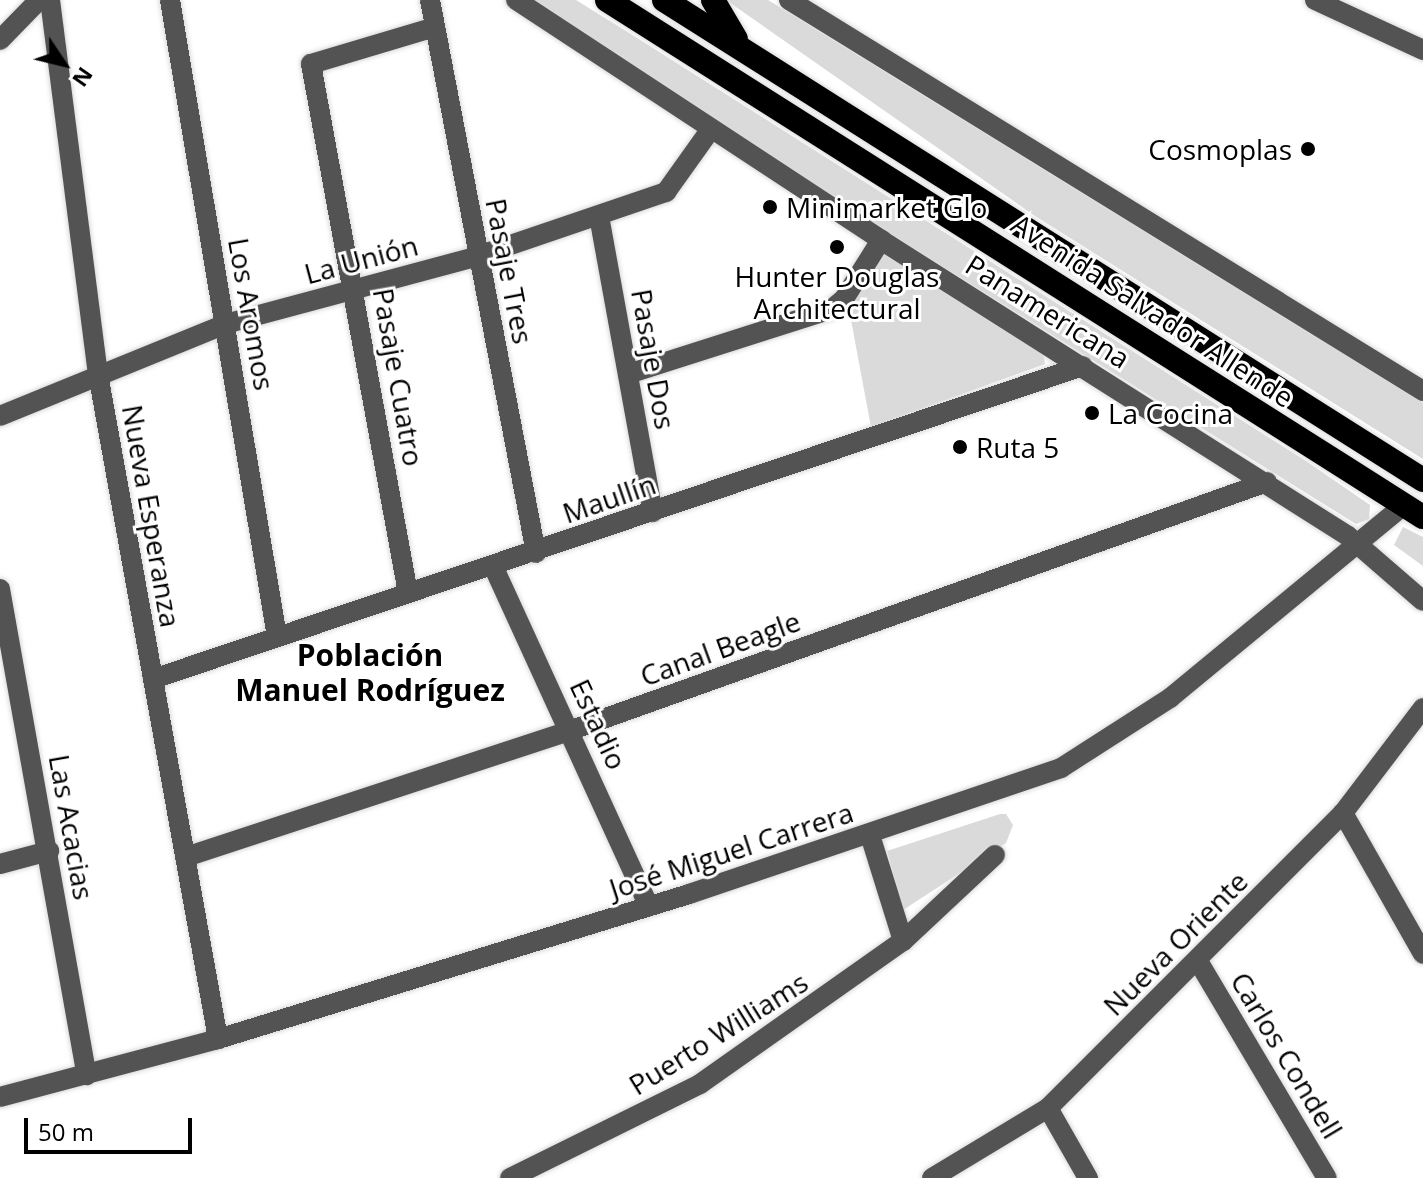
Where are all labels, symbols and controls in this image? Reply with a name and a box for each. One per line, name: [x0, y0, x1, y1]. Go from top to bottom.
north arrow: [24, 24, 104, 104]
text: N: [66, 62, 101, 94]
place label: Cosmoplas: [1148, 132, 1292, 166]
marker: Cosmoplas: [1299, 140, 1317, 158]
place label: Minimarket Glo: [786, 190, 987, 224]
street label: Pasaje Tres: [479, 195, 541, 347]
marker: Minimarket Glo: [761, 198, 779, 216]
street label: Avenida Salvador Allende: [1006, 206, 1300, 414]
street label: La Unión: [301, 228, 421, 290]
street label: Los Aromos: [222, 235, 282, 393]
marker: Hunter Douglas Architectural: [828, 238, 846, 256]
street label: Panamericana: [960, 247, 1136, 375]
place label: Hunter Douglas Architectural: [735, 259, 939, 325]
street label: Pasaje Cuatro: [367, 285, 431, 469]
street label: Pasaje Dos: [625, 286, 683, 432]
place label: La Cocina: [1108, 396, 1233, 430]
street label: Nueva Esperanza: [116, 402, 188, 630]
marker: La Cocina: [1083, 404, 1101, 422]
place label: Ruta 5: [976, 430, 1059, 464]
marker: Ruta 5: [951, 438, 969, 456]
street label: Maullín: [558, 466, 660, 530]
street label: Canal Beagle: [635, 604, 805, 692]
district label: Población Manuel Rodríguez: [235, 637, 505, 708]
street label: Estadio: [564, 674, 634, 774]
street label: Las Acacias: [43, 752, 101, 902]
street label: José Miguel Carrera: [605, 795, 857, 905]
street label: Nueva Oriente: [1096, 864, 1254, 1022]
street label: Puerto Williams: [622, 965, 814, 1101]
street label: Carlos Condell: [1224, 966, 1350, 1144]
scale bar: [28, 1102, 196, 1152]
text: 50 m: [38, 1115, 94, 1148]

